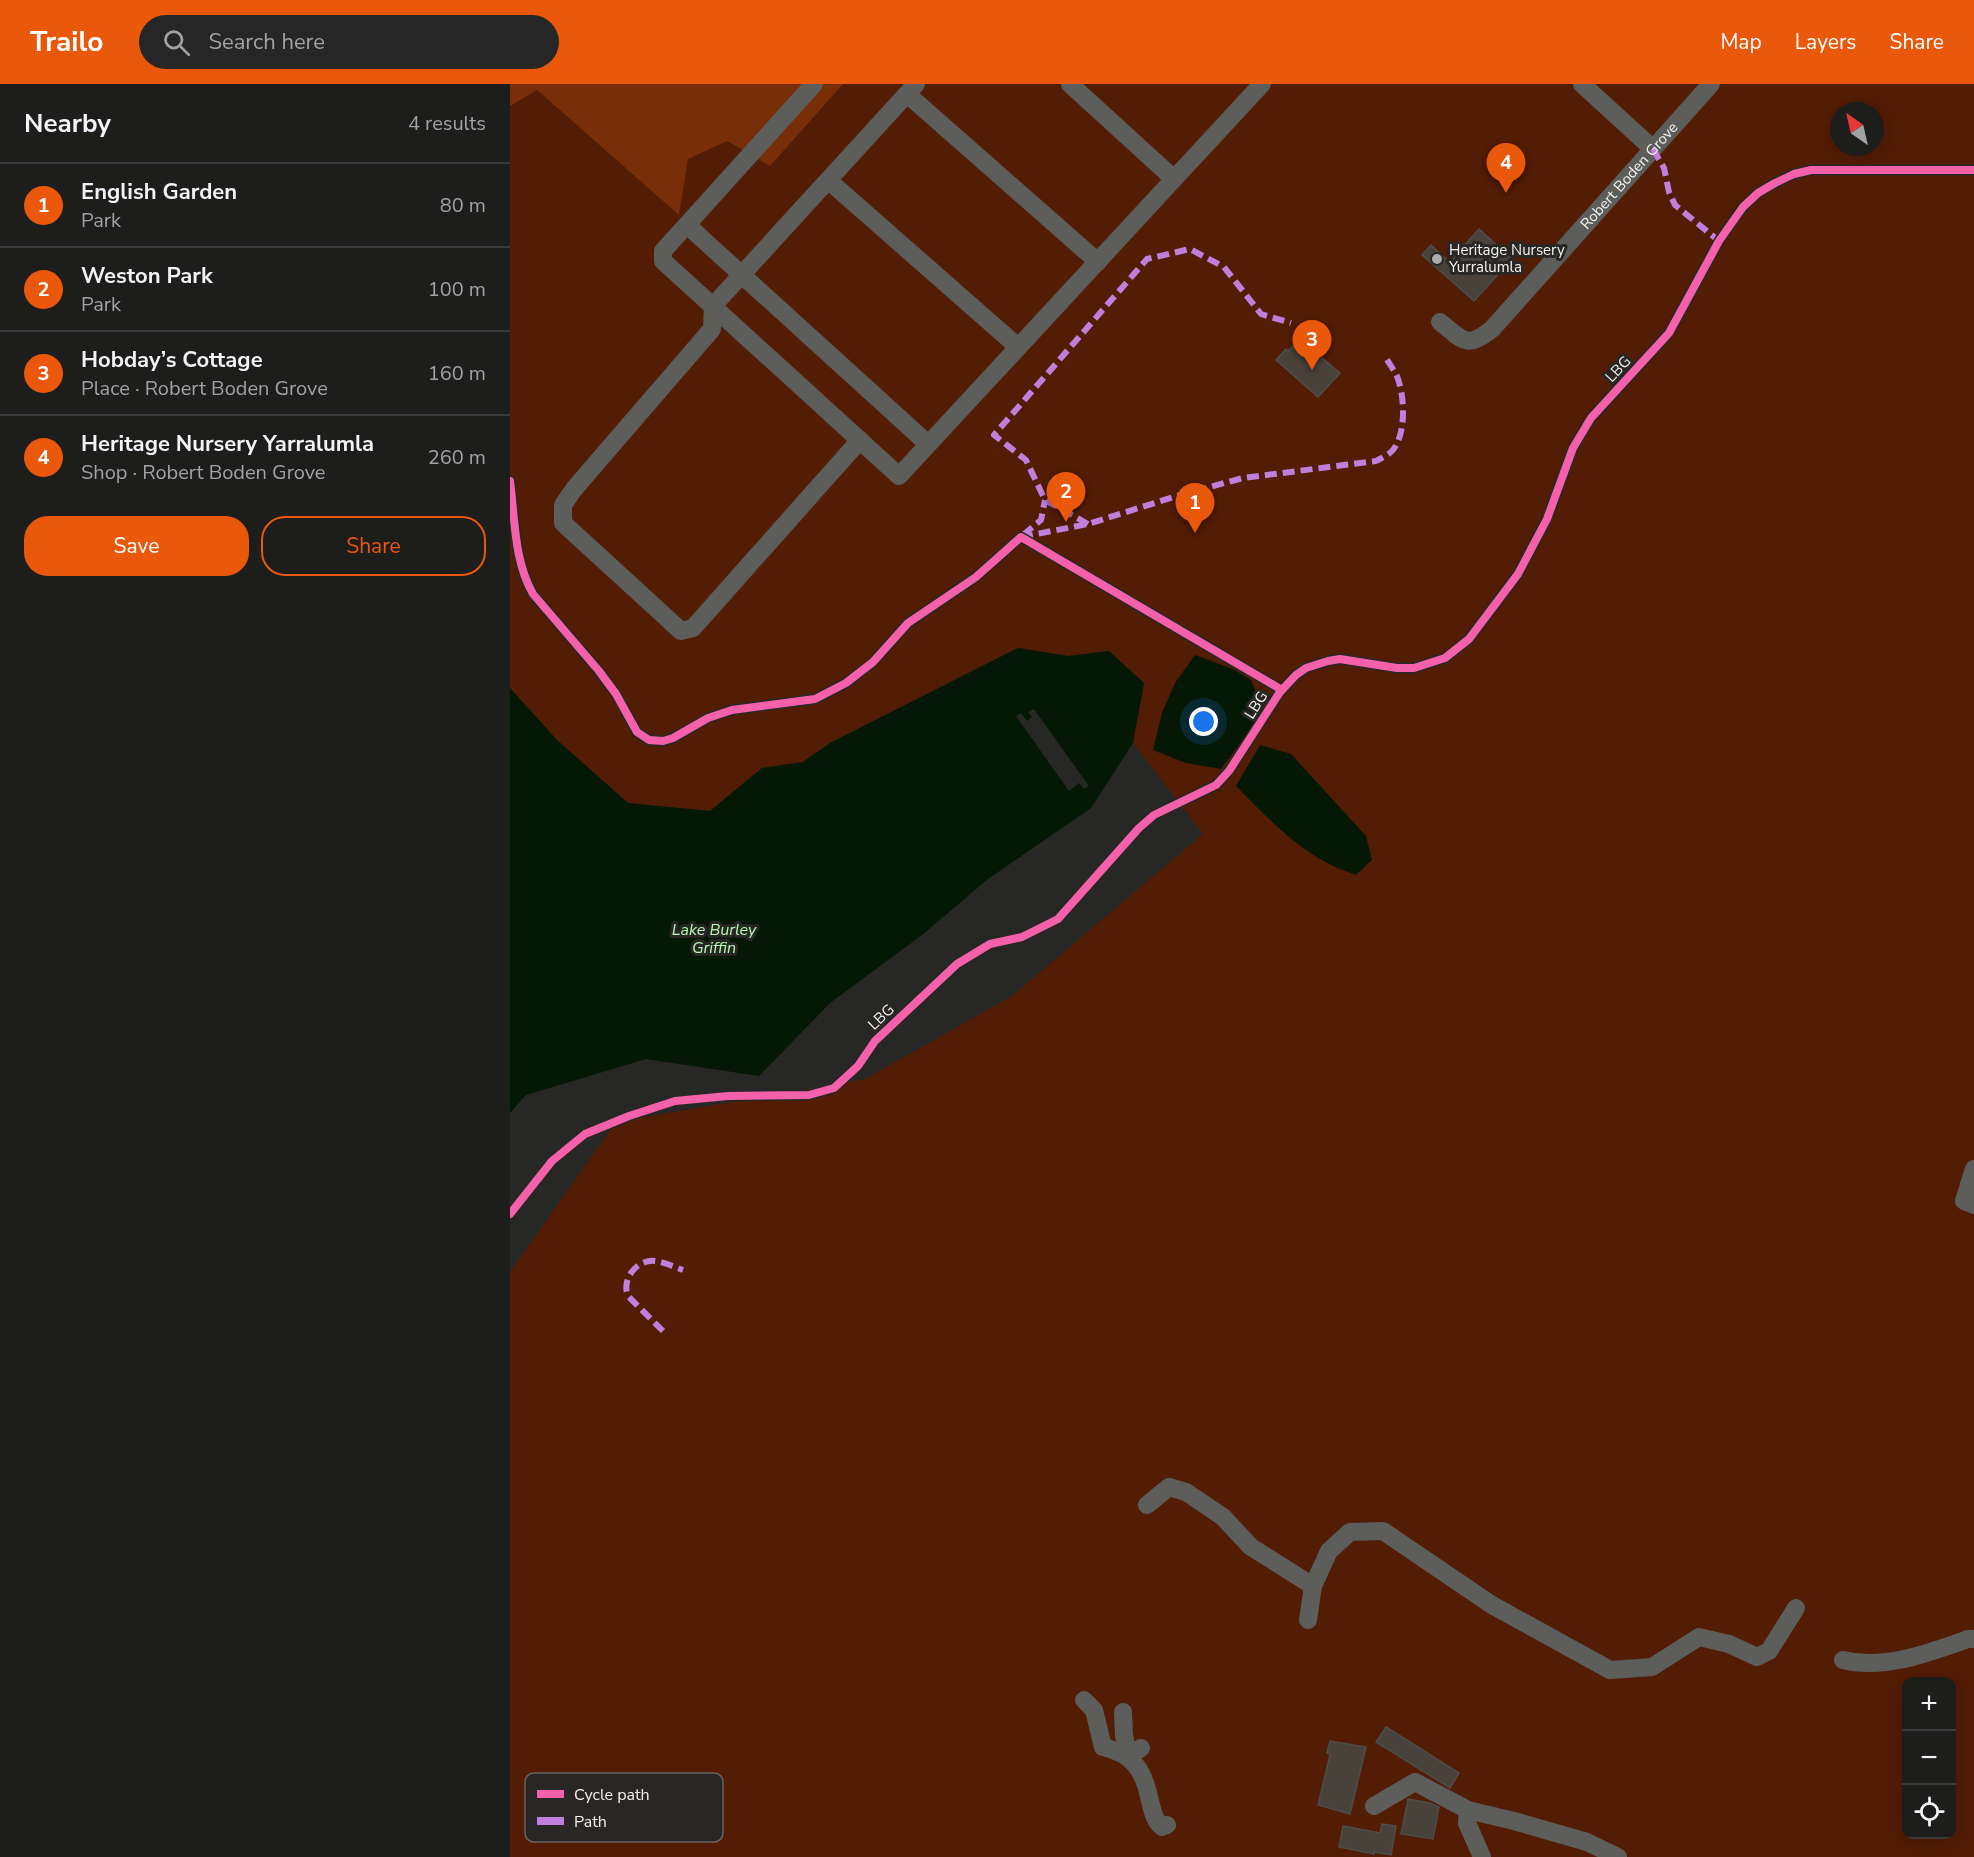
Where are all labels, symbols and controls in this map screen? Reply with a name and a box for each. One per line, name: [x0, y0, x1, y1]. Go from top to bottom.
search box: [139, 15, 559, 69]
text: Trailo: [30, 23, 103, 61]
icon: search: [160, 26, 193, 59]
text: Search here: [208, 27, 325, 57]
text: Map: [1720, 28, 1762, 56]
text: Layers: [1795, 28, 1856, 56]
text: Share: [1889, 28, 1944, 56]
north arrow: [1830, 102, 1884, 156]
text: Nearby: [24, 106, 111, 141]
text: 4 results: [408, 110, 486, 137]
street label: Robert Boden Grove: [1576, 118, 1682, 234]
pin: 4: [1486, 144, 1526, 193]
text: English Garden: [81, 177, 237, 207]
text: 1: [38, 192, 50, 219]
text: 80 m: [440, 192, 486, 219]
text: Park: [81, 207, 121, 234]
place label: Heritage Nursery Yurralumla: [1448, 240, 1565, 277]
marker: Heritage Nursery Yurralumla: [1430, 252, 1444, 266]
text: Weston Park: [81, 261, 213, 291]
text: 2: [38, 276, 50, 303]
text: 100 m: [428, 276, 486, 303]
text: Park: [81, 291, 121, 318]
pin: 3: [1292, 320, 1332, 370]
text: Hobday’s Cottage: [81, 345, 263, 375]
street label: LBG: [1601, 352, 1635, 386]
text: 3: [38, 360, 50, 387]
text: 160 m: [428, 360, 486, 387]
text: Place · Robert Boden Grove: [81, 375, 328, 402]
text: Heritage Nursery Yarralumla: [81, 429, 374, 459]
text: 4: [38, 444, 50, 471]
text: 260 m: [428, 444, 486, 471]
text: Shop · Robert Boden Grove: [81, 459, 325, 486]
pin: 2: [1046, 472, 1086, 522]
pin: 1: [1176, 484, 1214, 533]
button: Save: [24, 516, 249, 576]
button: Share: [261, 516, 486, 576]
street label: LBG: [1240, 687, 1272, 723]
your location: [1189, 707, 1218, 736]
water label: Lake Burley Griffin: [672, 919, 757, 959]
street label: LBG: [864, 1000, 898, 1034]
map controls: [1902, 1677, 1956, 1839]
button: +: [1902, 1677, 1956, 1731]
button: −: [1902, 1731, 1956, 1785]
legend: [525, 1773, 723, 1842]
text: Cycle path: [574, 1784, 650, 1806]
button: locate: [1902, 1785, 1956, 1839]
text: Path: [574, 1811, 607, 1833]

